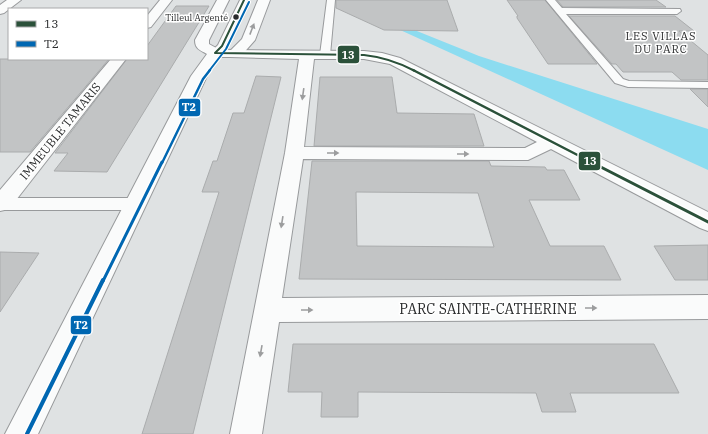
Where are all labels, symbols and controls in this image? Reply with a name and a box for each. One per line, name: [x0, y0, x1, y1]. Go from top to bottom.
legend: [8, 8, 148, 60]
place label: Tilleul Argenté: [165, 12, 228, 23]
marker: Tilleul Argenté: [231, 12, 241, 22]
text: 13: [44, 16, 58, 31]
one-way arrow: [250, 22, 256, 34]
district label: LES VILLAS DU PARC: [626, 29, 696, 56]
text: T2: [44, 36, 59, 51]
line badge: 13: [337, 45, 360, 64]
text: 13: [341, 48, 355, 62]
street label: IMMEUBLE TAMARIS: [16, 79, 104, 183]
one-way arrow: [300, 88, 306, 100]
line badge: T2: [178, 98, 201, 117]
text: T2: [182, 100, 196, 114]
one-way arrow: [327, 150, 340, 156]
one-way arrow: [457, 151, 470, 157]
line badge: 13: [578, 151, 601, 171]
text: 13: [583, 154, 597, 168]
one-way arrow: [279, 216, 285, 228]
street label: PARC SAINTE-CATHERINE: [399, 300, 577, 318]
one-way arrow: [585, 305, 598, 311]
one-way arrow: [301, 307, 314, 313]
line badge: T2: [70, 315, 92, 335]
text: T2: [74, 318, 88, 332]
one-way arrow: [258, 344, 264, 357]

